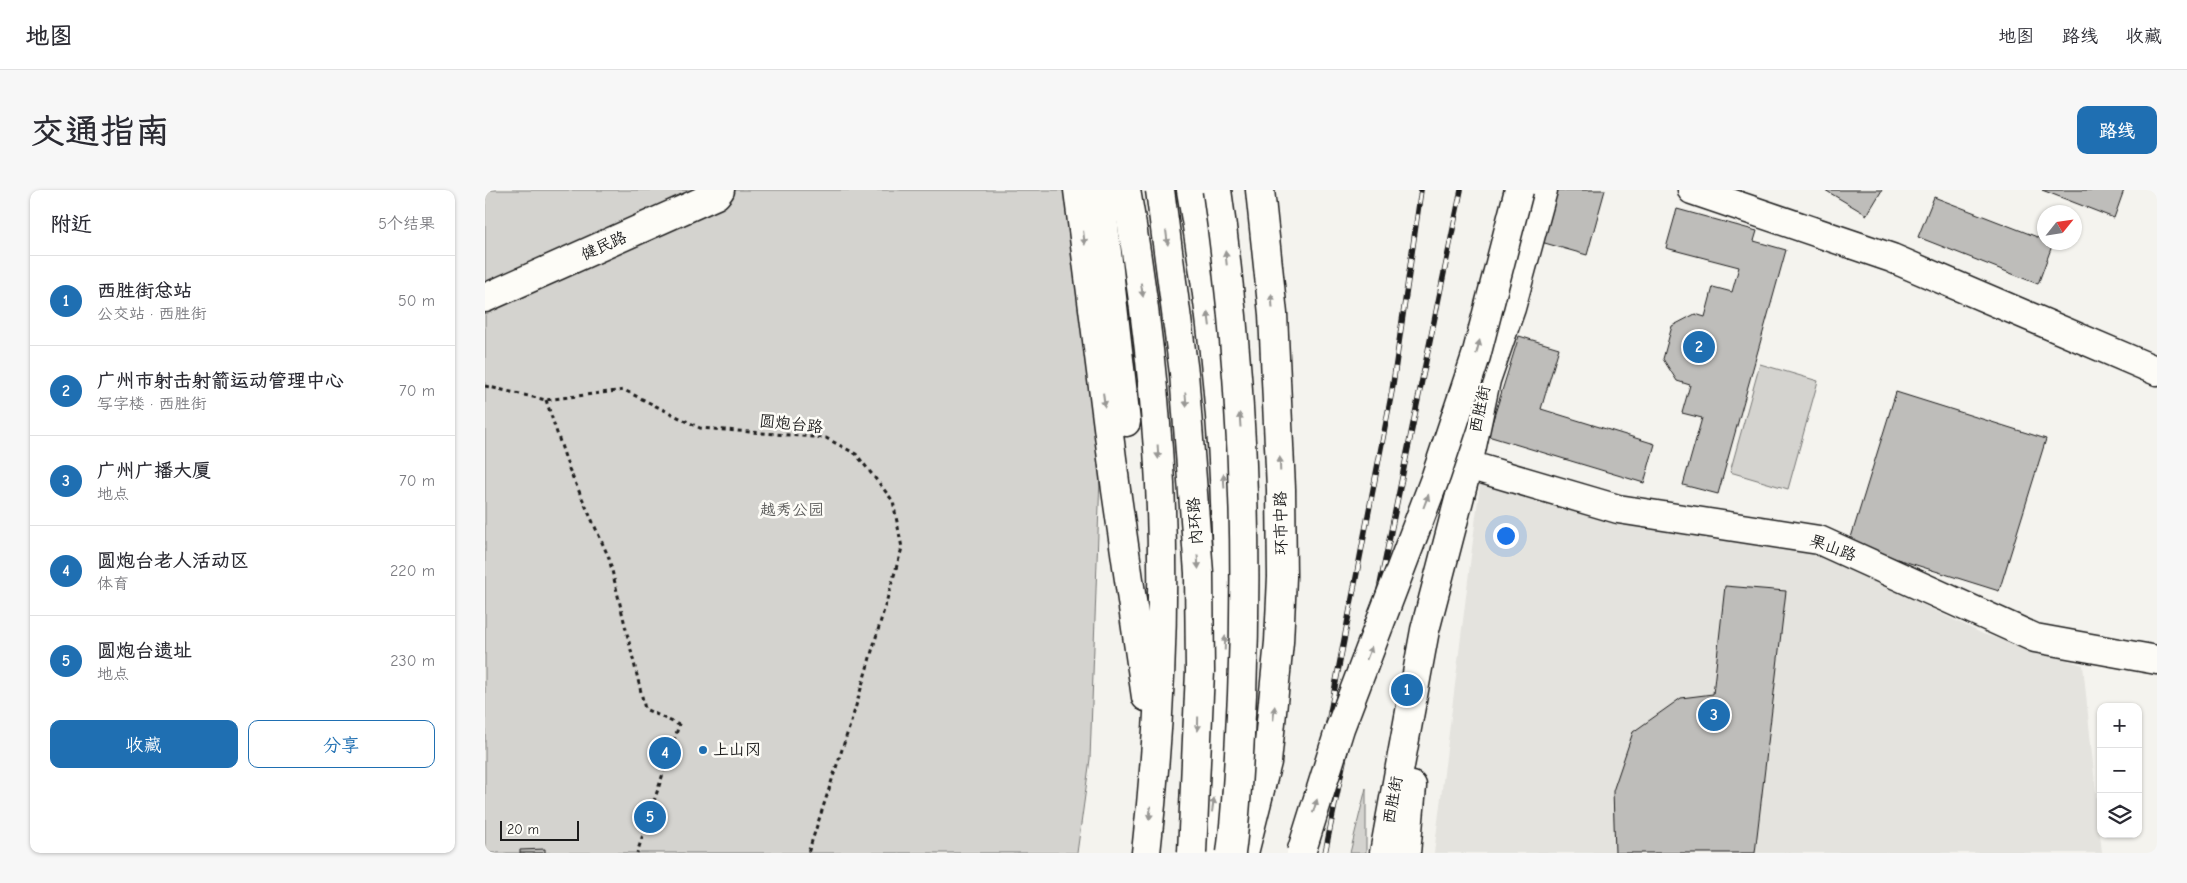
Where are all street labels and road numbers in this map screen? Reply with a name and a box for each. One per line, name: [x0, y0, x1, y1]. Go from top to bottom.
street label: 健民路: [578, 228, 630, 264]
street label: 西胜街: [1466, 384, 1494, 434]
street label: 圆炮台路: [758, 412, 824, 436]
street label: 环市中路: [1271, 491, 1291, 555]
street label: 内环路: [1184, 496, 1206, 546]
street label: 果山路: [1807, 531, 1859, 565]
street label: 西胜街: [1380, 775, 1406, 825]

